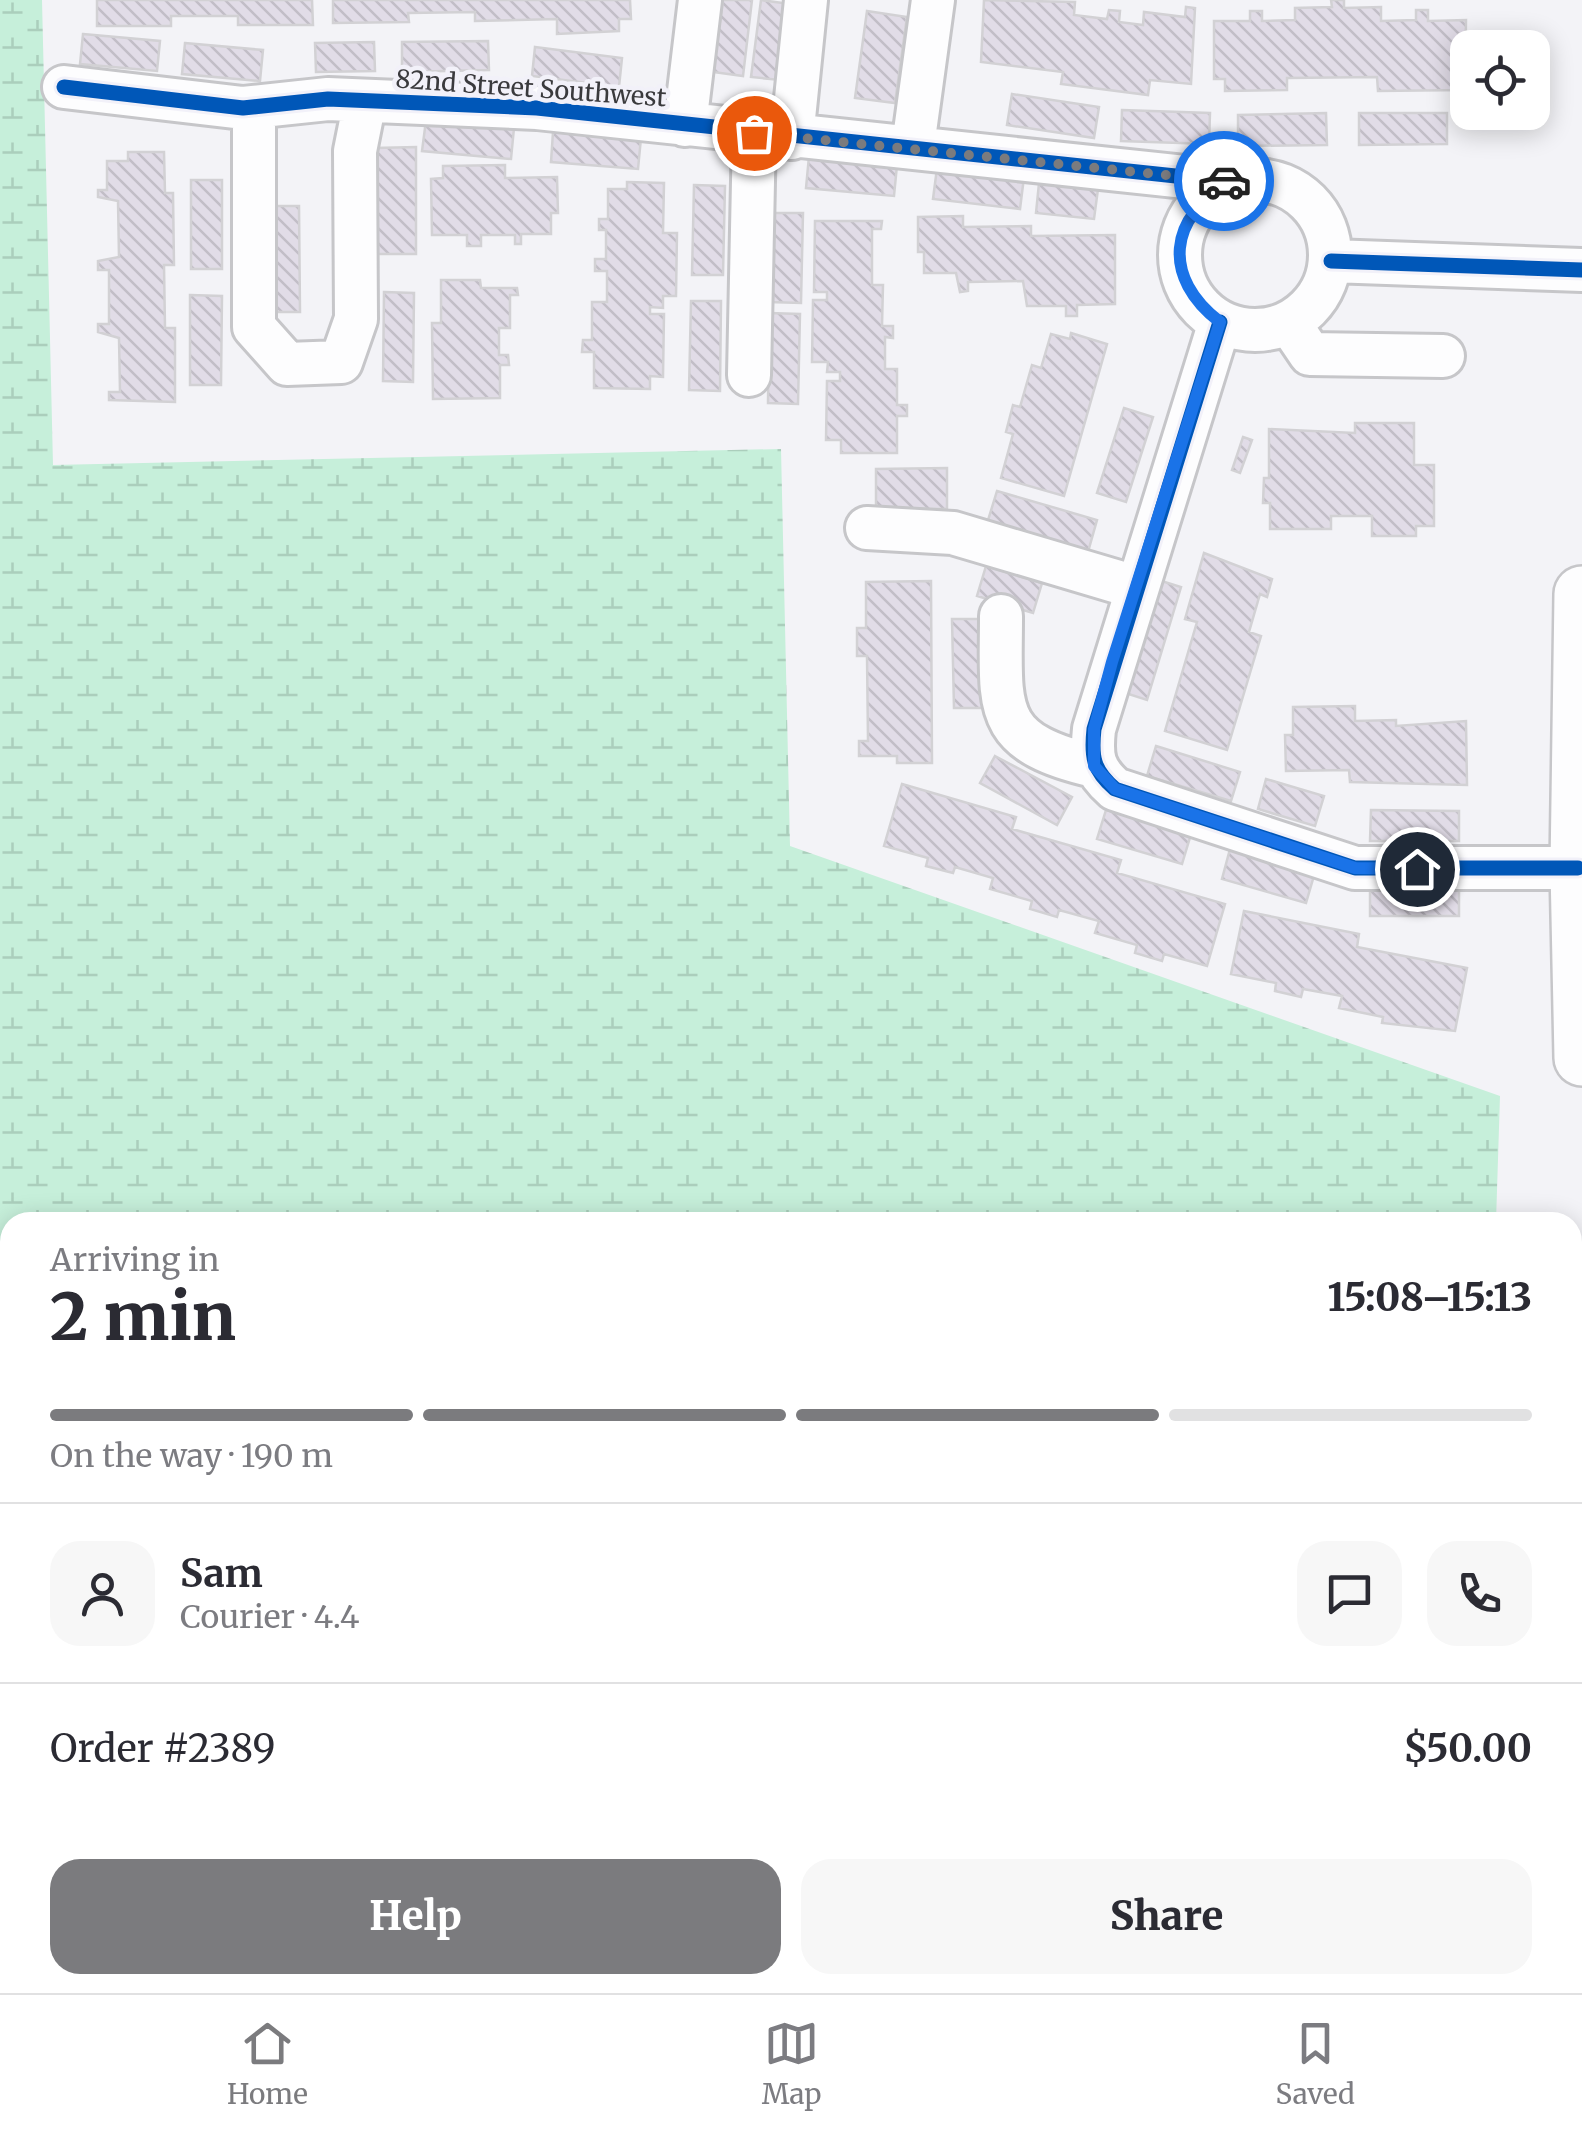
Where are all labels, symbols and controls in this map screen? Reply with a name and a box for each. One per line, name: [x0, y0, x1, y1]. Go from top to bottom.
map controls: [1450, 30, 1550, 130]
button: locate: [1450, 30, 1550, 130]
street label: 82nd Street Southwest: [395, 63, 668, 113]
pin: [712, 91, 797, 176]
icon: bag: [727, 106, 782, 161]
courier: [1174, 131, 1274, 231]
icon: car: [1197, 154, 1252, 209]
pin: [1375, 827, 1460, 912]
icon: home: [1390, 842, 1445, 897]
text: Arriving in: [50, 1240, 219, 1280]
text: 15:08–15:13: [1327, 1274, 1532, 1321]
text: 2 min: [50, 1276, 236, 1358]
text: On the way · 190 m: [50, 1436, 333, 1476]
button: person: [50, 1541, 155, 1646]
button: chat: [1297, 1541, 1402, 1646]
button: phone: [1427, 1541, 1532, 1646]
text: Sam: [180, 1550, 263, 1597]
text: Courier · 4.4: [180, 1597, 360, 1637]
text: Order #2389: [50, 1725, 275, 1772]
text: $50.00: [1403, 1725, 1532, 1772]
button: Help: [50, 1859, 781, 1974]
button: Share: [801, 1859, 1532, 1974]
tab: Home: [227, 2016, 308, 2112]
tab: Map: [762, 2016, 822, 2112]
tab: Saved: [1276, 2016, 1355, 2112]

